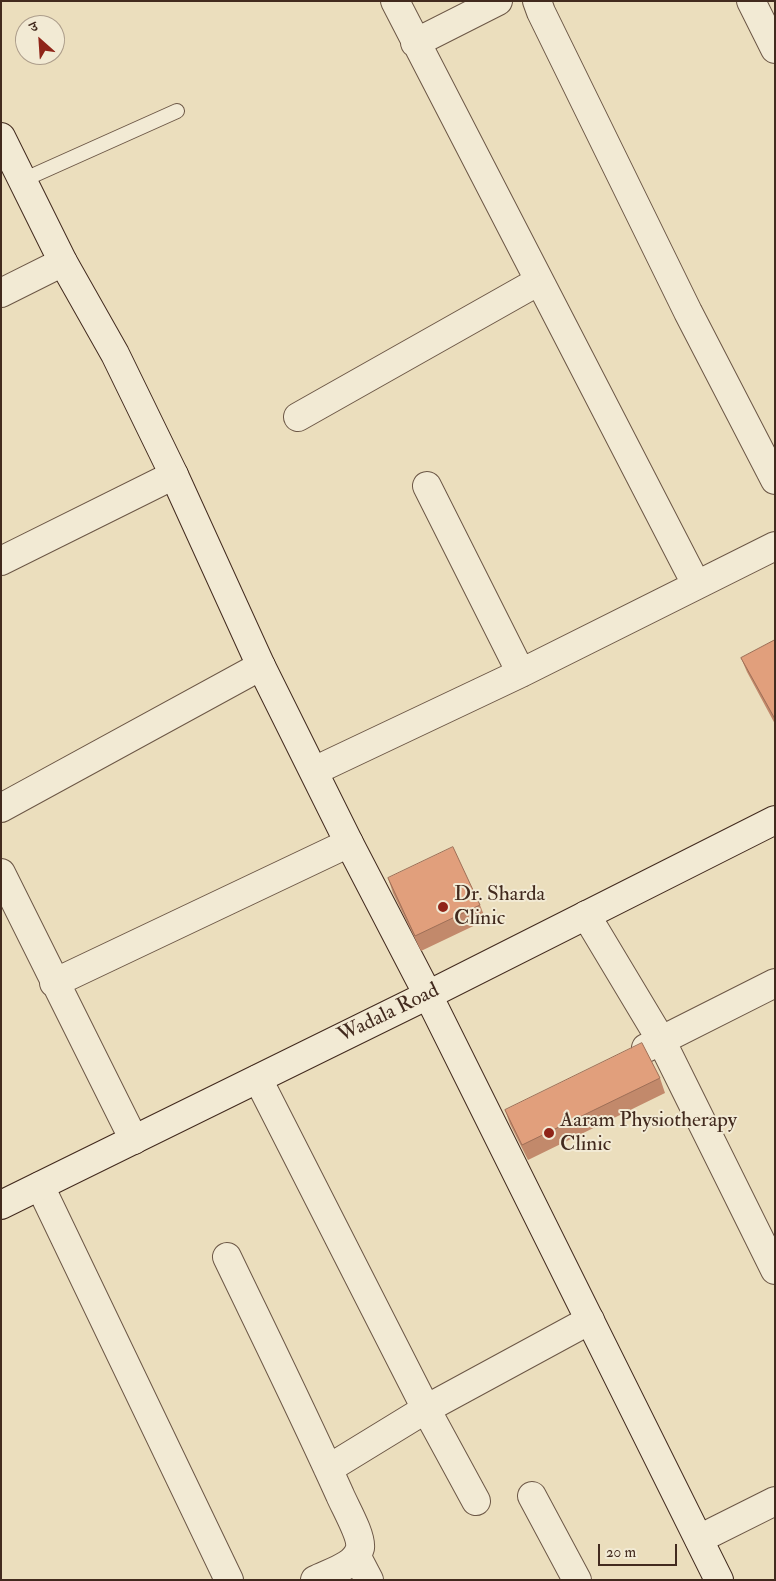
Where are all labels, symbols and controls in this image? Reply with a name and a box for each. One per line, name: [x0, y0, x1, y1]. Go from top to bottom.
north arrow: [15, 15, 65, 65]
text: उ: [27, 18, 41, 36]
place label: Dr. Sharda Clinic: [454, 882, 545, 932]
marker: Dr. Sharda Clinic: [436, 900, 450, 914]
street label: Wadala Road: [334, 979, 444, 1049]
place label: Aaram Physiotherapy Clinic: [560, 1108, 737, 1158]
marker: Aaram Physiotherapy Clinic: [542, 1126, 556, 1140]
scale bar: [601, 1534, 680, 1566]
text: 20 m: [606, 1543, 636, 1562]

